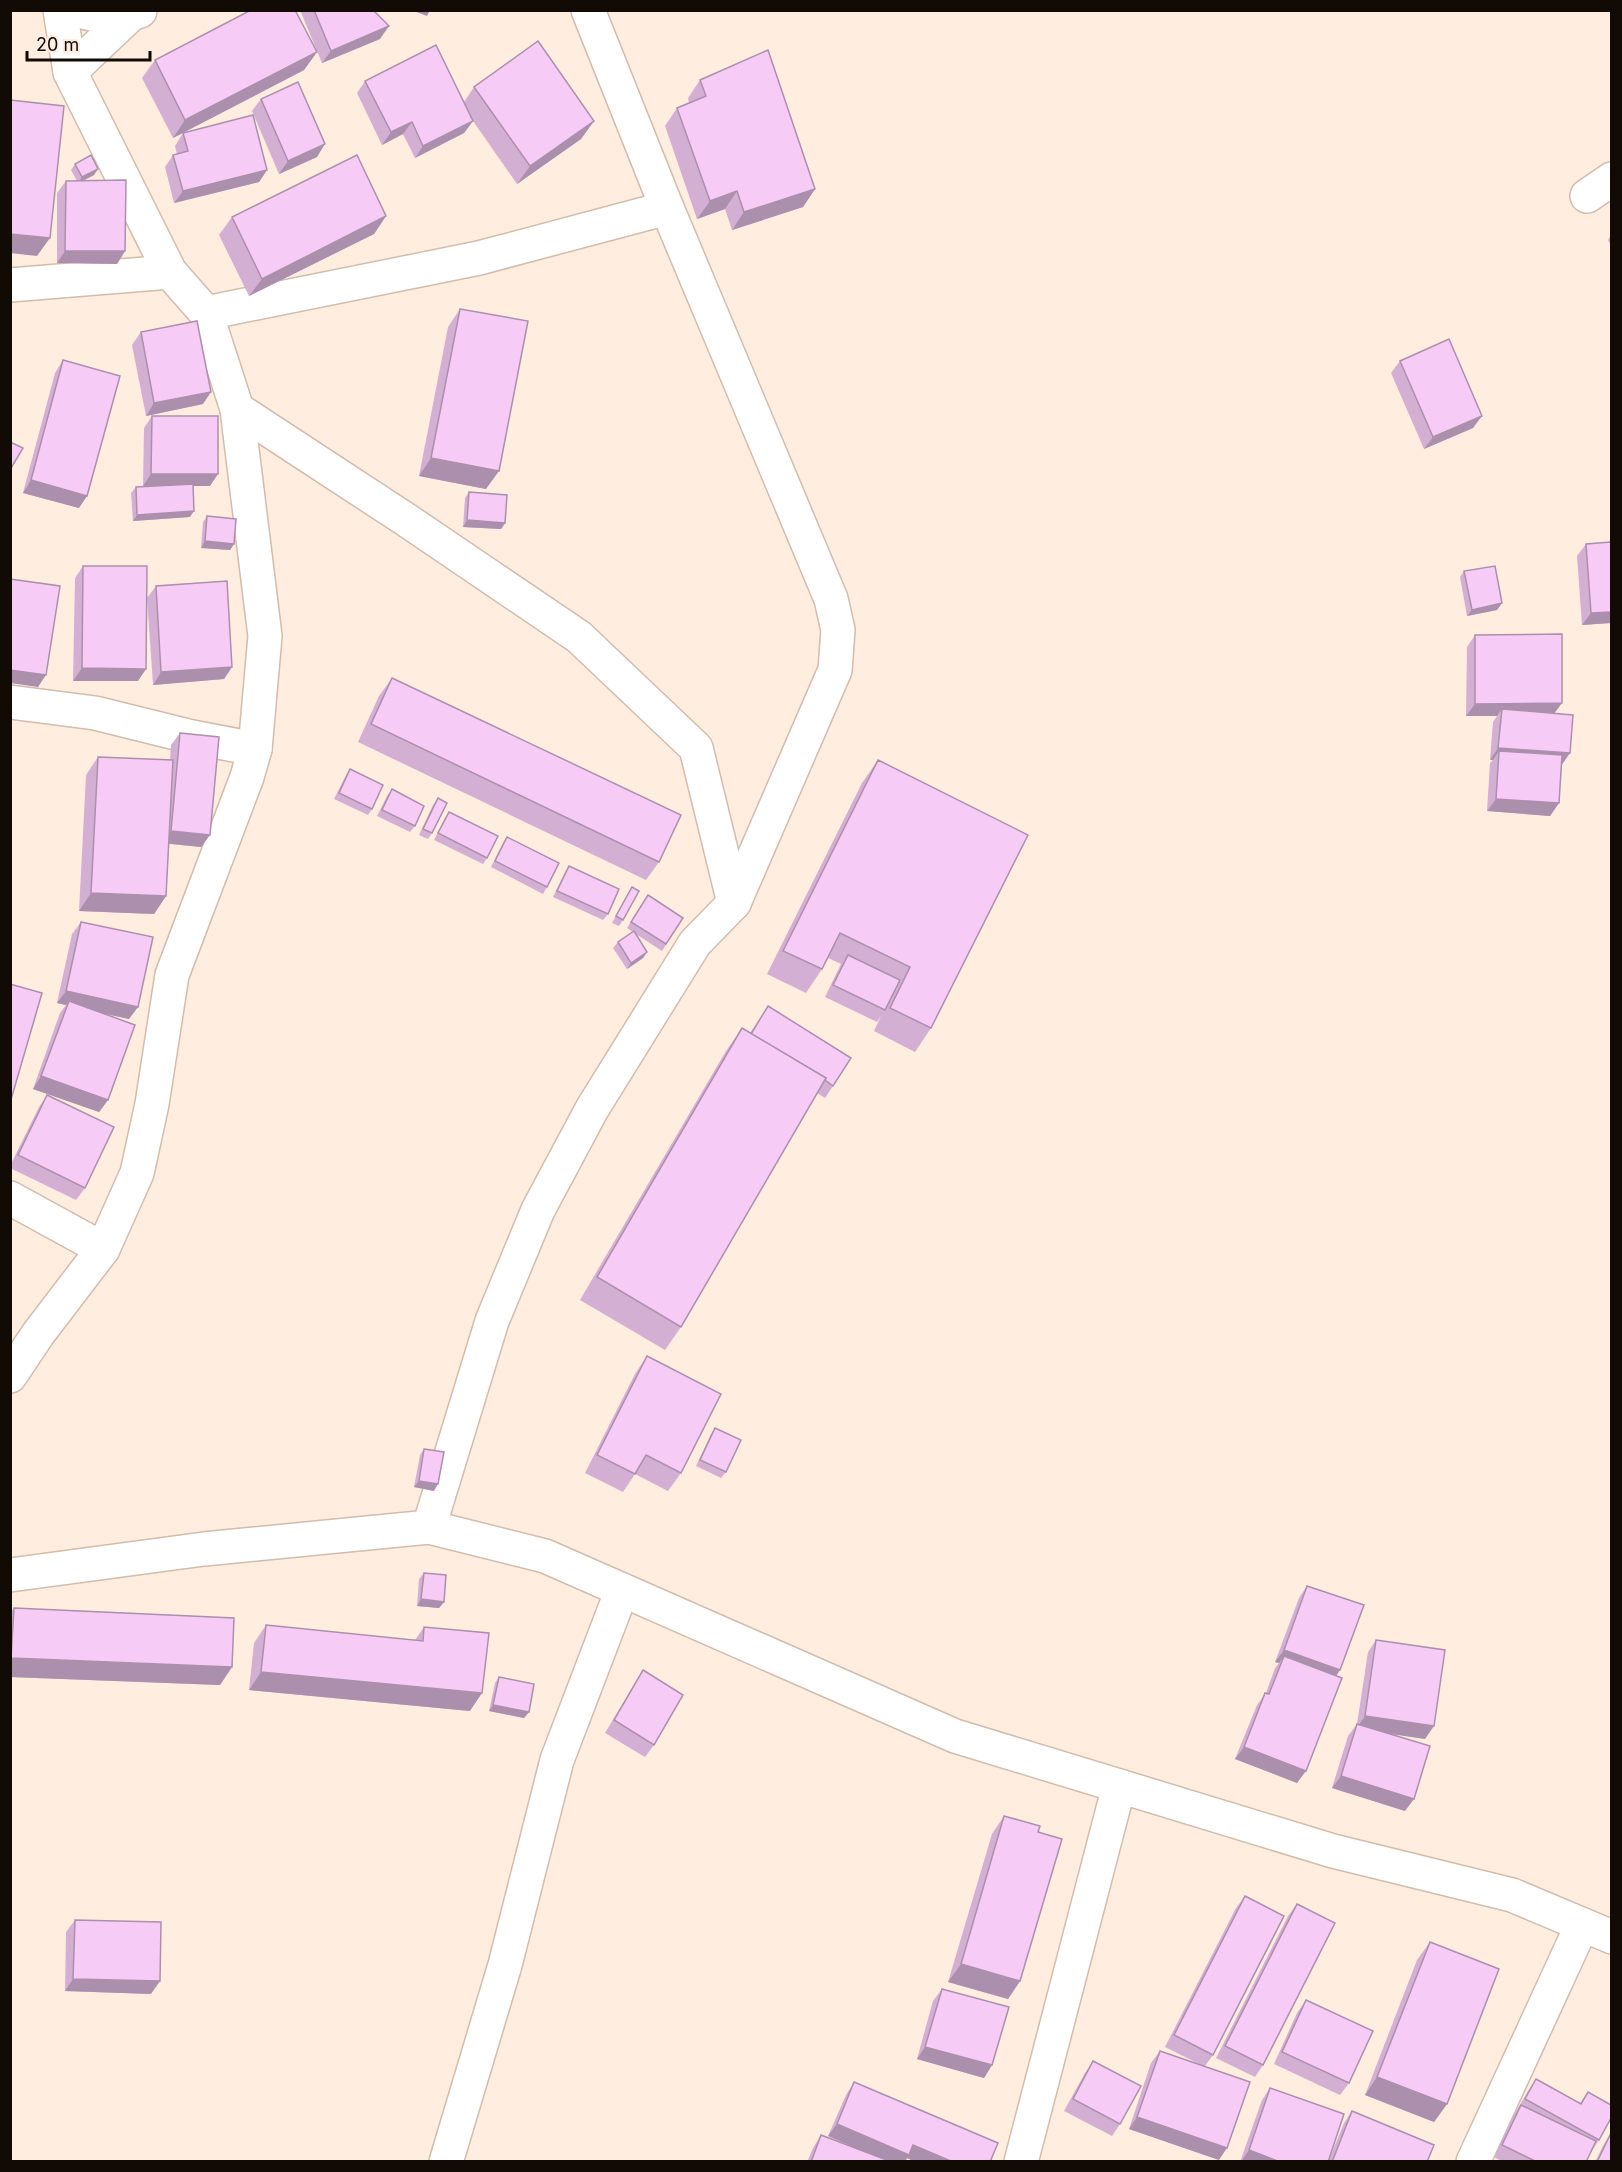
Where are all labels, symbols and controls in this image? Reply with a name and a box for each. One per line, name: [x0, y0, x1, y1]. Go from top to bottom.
scale bar: [27, 24, 150, 62]
text: 20 m: [36, 34, 79, 55]

